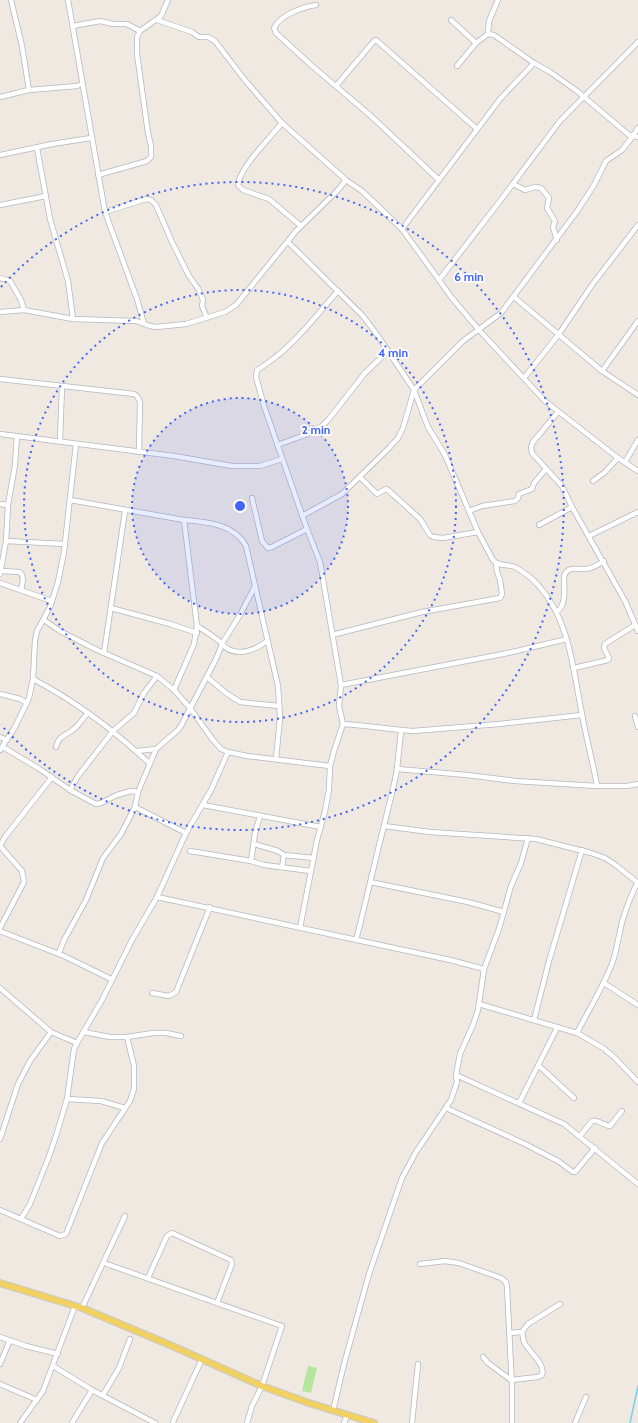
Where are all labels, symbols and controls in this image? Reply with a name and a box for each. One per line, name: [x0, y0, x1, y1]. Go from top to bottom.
text: 6 min: [454, 269, 484, 284]
text: 4 min: [378, 345, 408, 360]
text: 2 min: [302, 422, 330, 437]
centre of rings: [233, 499, 247, 513]

